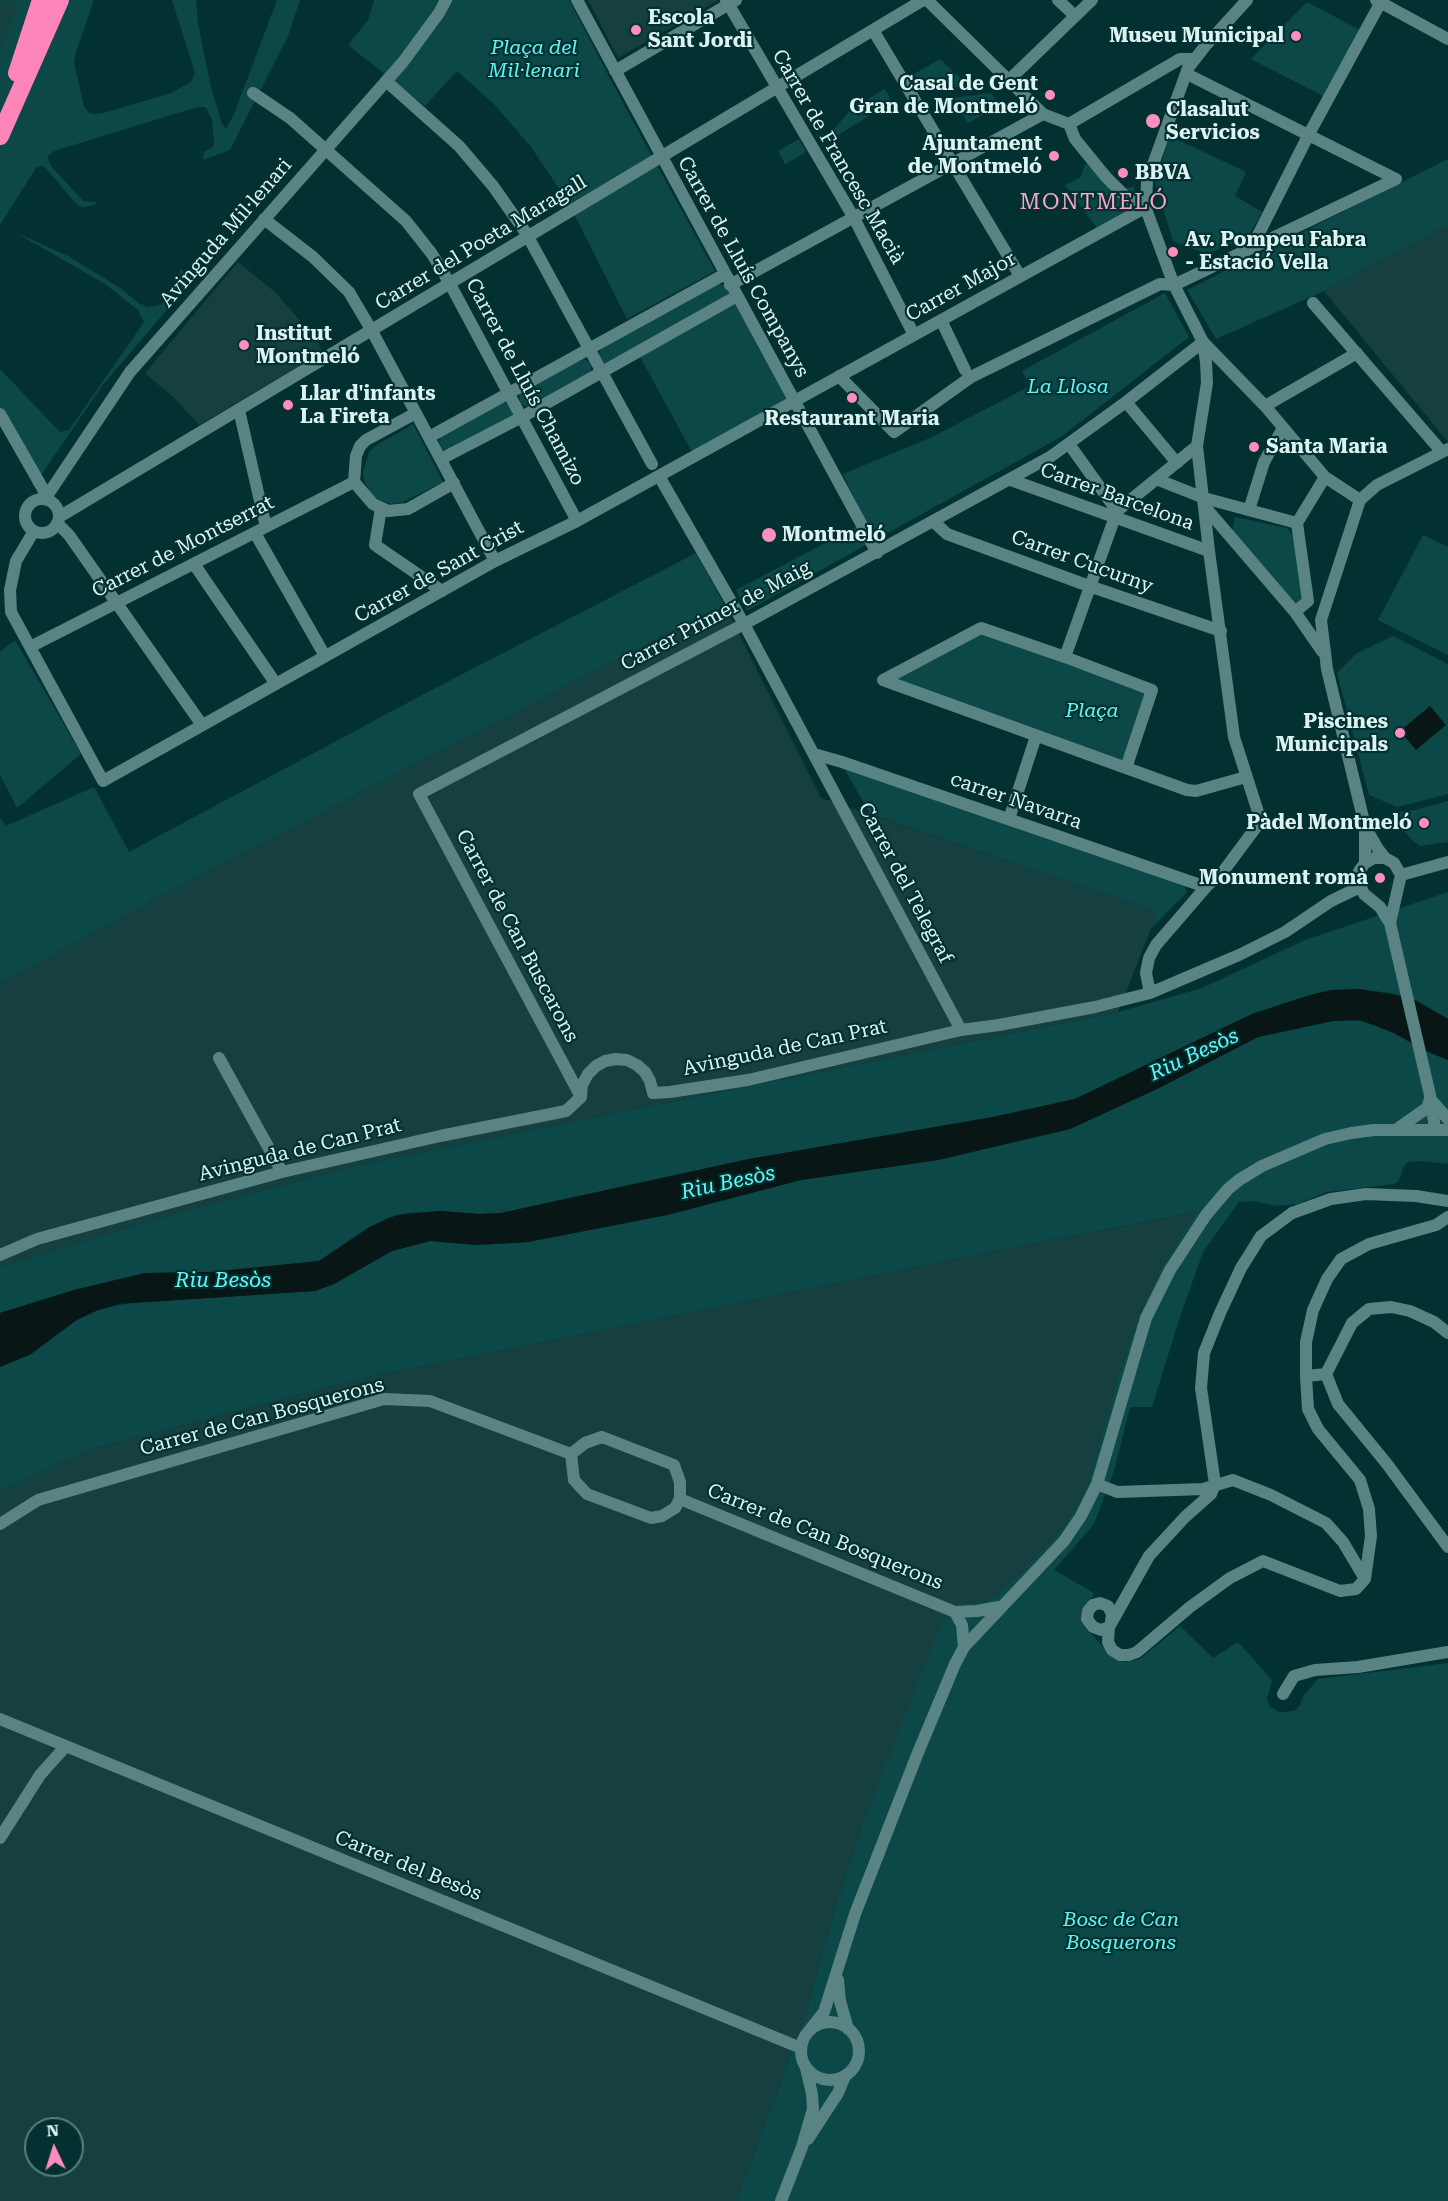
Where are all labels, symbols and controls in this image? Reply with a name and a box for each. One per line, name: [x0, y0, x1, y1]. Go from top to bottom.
place label: Escola Sant Jordi: [648, 6, 753, 53]
marker: Escola Sant Jordi: [629, 23, 643, 37]
place label: Museu Municipal: [1109, 24, 1284, 48]
marker: Museu Municipal: [1289, 29, 1303, 43]
park label: Plaça del Mil·lenari: [488, 36, 580, 83]
street label: Carrer de Francesc Macià: [767, 45, 909, 269]
place label: Casal de Gent Gran de Montmeló: [849, 72, 1038, 119]
marker: Casal de Gent Gran de Montmeló: [1043, 88, 1057, 102]
place label: Clasalut Servicios: [1166, 98, 1260, 145]
marker: Clasalut Servicios: [1144, 112, 1162, 130]
place label: Ajuntament de Montmeló: [908, 132, 1042, 179]
marker: Ajuntament de Montmeló: [1047, 149, 1061, 163]
street label: Carrer de Lluís Companys: [672, 152, 814, 382]
street label: Avinguda Mil·lenari: [155, 154, 297, 312]
place label: BBVA: [1135, 161, 1191, 185]
marker: BBVA: [1116, 166, 1130, 180]
street label: Carrer del Poeta Maragall: [371, 170, 591, 316]
district label: MONTMELÓ: [1020, 190, 1168, 216]
place label: Av. Pompeu Fabra - Estació Vella: [1185, 228, 1366, 275]
marker: Av. Pompeu Fabra - Estació Vella: [1166, 245, 1180, 259]
street label: Carrer Major: [902, 247, 1020, 327]
street label: Carrer de Lluís Chamizo: [460, 274, 590, 490]
place label: Institut Montmeló: [256, 322, 360, 369]
marker: Institut Montmeló: [237, 338, 251, 352]
park label: La Llosa: [1027, 375, 1109, 399]
place label: Llar d'infants La Fireta: [300, 382, 436, 429]
marker: Restaurant Maria: [845, 391, 859, 405]
marker: Llar d'infants La Fireta: [281, 398, 295, 412]
place label: Restaurant Maria: [764, 407, 940, 431]
place label: Santa Maria: [1266, 435, 1387, 459]
marker: Santa Maria: [1247, 440, 1261, 454]
street label: Carrer Barcelona: [1037, 458, 1197, 536]
street label: Carrer de Montserrat: [88, 491, 278, 603]
street label: Carrer de Sant Crist: [350, 516, 528, 628]
place label: Montmeló: [782, 523, 886, 547]
street label: Carrer Cucurny: [1008, 525, 1156, 599]
marker: Montmeló: [760, 526, 778, 544]
street label: Carrer Primer de Maig: [617, 556, 815, 676]
park label: Plaça: [1065, 699, 1119, 723]
place label: Piscines Municipals: [1275, 710, 1388, 757]
marker: Piscines Municipals: [1393, 726, 1407, 740]
street label: carrer Navarra: [947, 767, 1085, 835]
street label: Carrer del Telegraf: [853, 799, 957, 967]
place label: Pàdel Montmeló: [1246, 811, 1412, 835]
marker: Pàdel Montmeló: [1417, 816, 1431, 830]
street label: Carrer de Can Buscarons: [451, 826, 583, 1046]
place label: Monument romà: [1199, 866, 1368, 890]
marker: Monument romà: [1373, 871, 1387, 885]
street label: Avinguda de Can Prat: [681, 1015, 889, 1081]
water label: Riu Besòs: [1145, 1023, 1243, 1087]
street label: Avinguda de Can Prat: [196, 1113, 404, 1187]
water label: Riu Besòs: [679, 1161, 777, 1205]
water label: Riu Besòs: [175, 1268, 271, 1294]
street label: Carrer de Can Bosquerons: [137, 1373, 387, 1461]
street label: Carrer de Can Bosquerons: [704, 1479, 946, 1595]
street label: Carrer del Besòs: [331, 1826, 485, 1906]
park label: Bosc de Can Bosquerons: [1063, 1908, 1179, 1955]
north arrow: [24, 2117, 84, 2177]
text: N: [46, 2121, 60, 2140]

